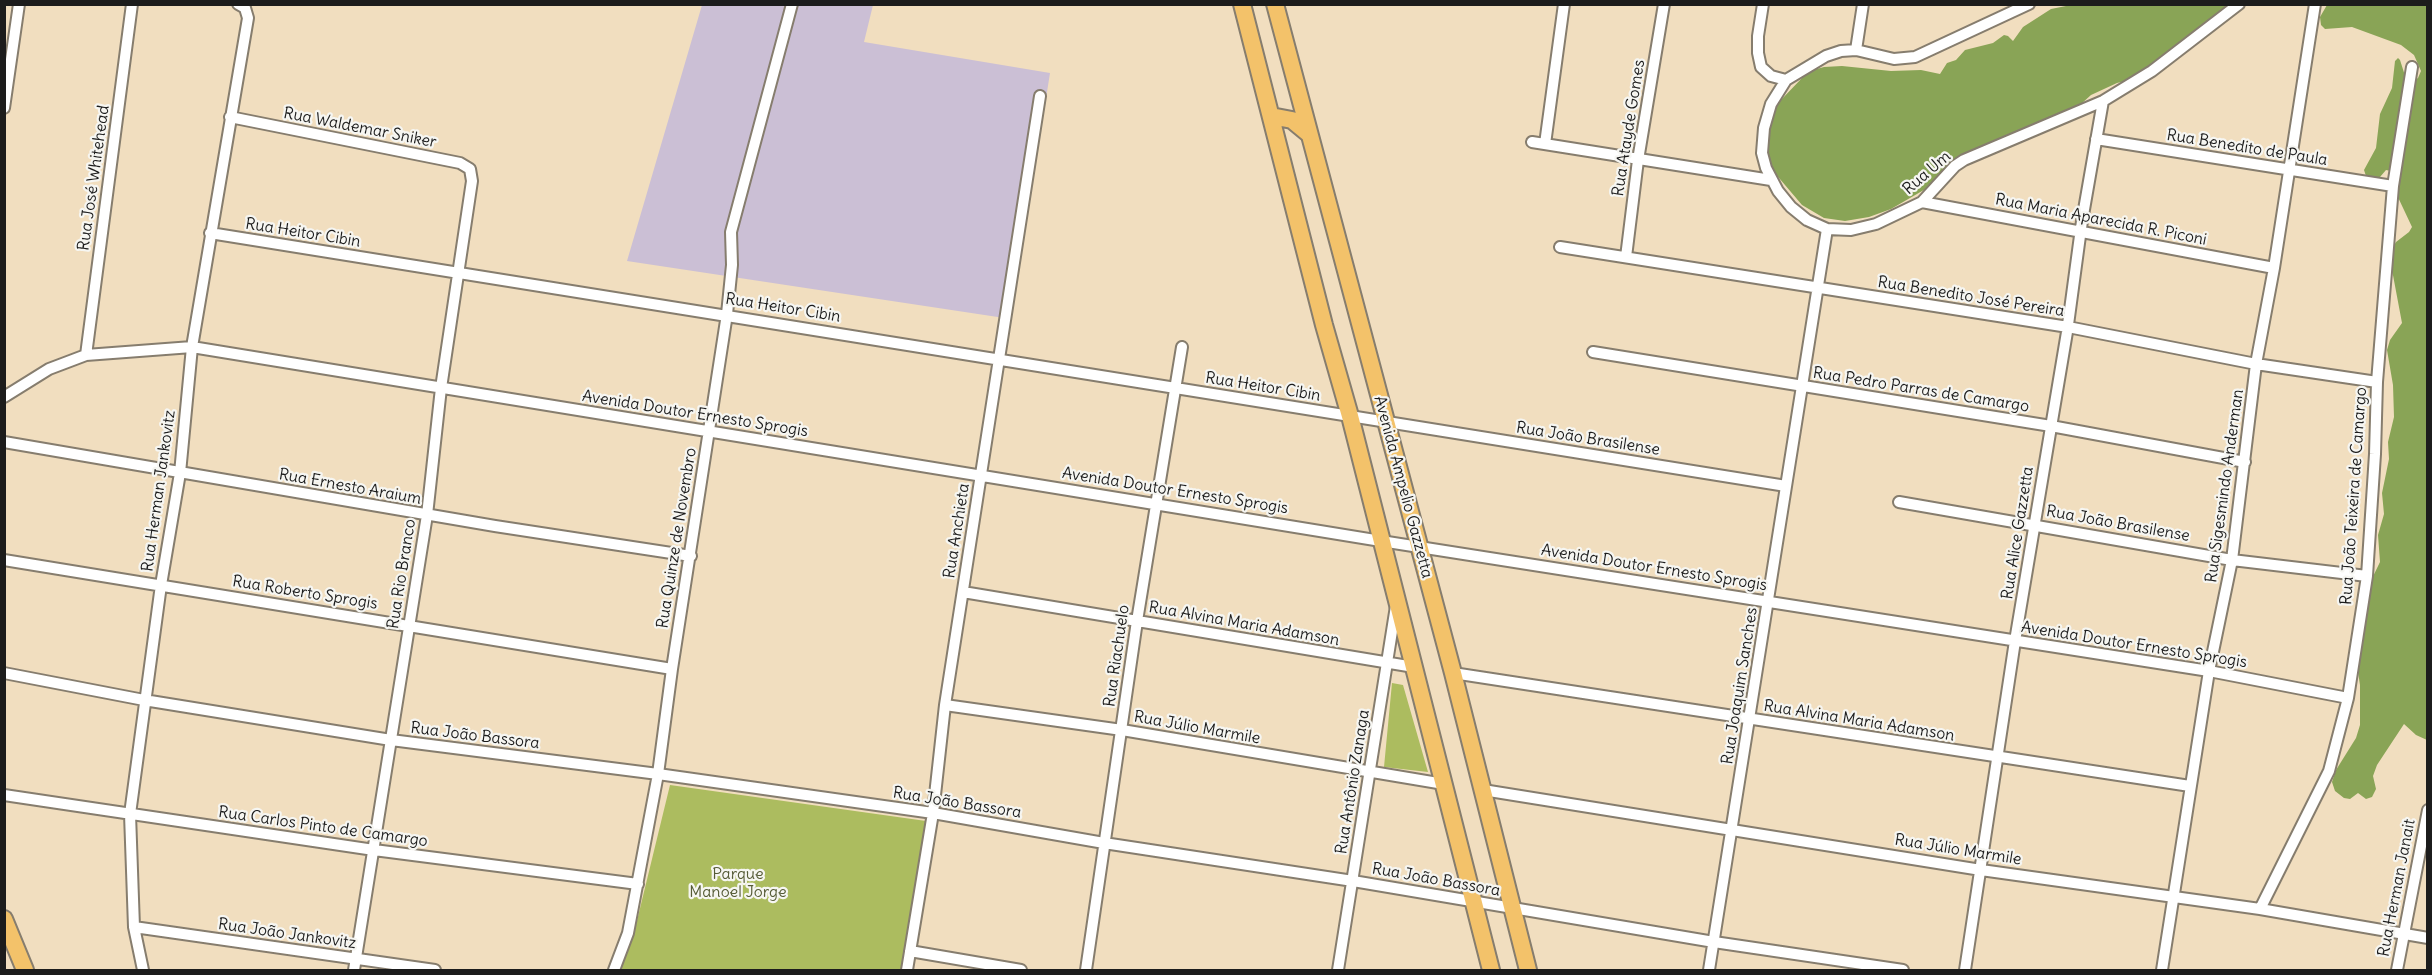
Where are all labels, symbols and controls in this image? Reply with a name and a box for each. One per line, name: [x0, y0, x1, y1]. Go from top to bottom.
street label: Rua Atayde Gomes: [1609, 58, 1649, 198]
street label: Rua José Whitehead: [74, 104, 114, 252]
street label: Rua Waldemar Sniker: [282, 104, 438, 152]
street label: Rua Benedito de Paula: [2165, 126, 2329, 170]
street label: Rua Um: [1899, 147, 1955, 199]
street label: Rua Maria Aparecida R. Piconi: [1994, 190, 2208, 250]
street label: Rua Heitor Cibin: [244, 214, 362, 252]
street label: Rua Benedito José Pereira: [1876, 273, 2066, 321]
street label: Rua Heitor Cibin: [724, 289, 842, 327]
street label: Rua Pedro Parras de Camargo: [1811, 363, 2031, 417]
street label: Rua Heitor Cibin: [1204, 368, 1322, 406]
street label: Rua João Teixeira de Camargo: [2337, 386, 2371, 606]
street label: Avenida Doutor Ernesto Sprogis: [581, 387, 809, 441]
street label: Rua Sigesmindo Anderman: [2202, 388, 2248, 584]
street label: Avenida Ampelio Gazzetta: [1369, 394, 1437, 580]
street label: Rua Herman Jankovitz: [138, 409, 180, 573]
street label: Rua João Brasilense: [1515, 418, 1661, 460]
street label: Rua Quinze de Novembro: [653, 446, 701, 630]
street label: Avenida Doutor Ernesto Sprogis: [1061, 464, 1289, 518]
street label: Rua Ernesto Araium: [277, 465, 423, 509]
street label: Rua Alice Gazzetta: [1998, 465, 2038, 601]
street label: Rua Anchieta: [940, 482, 974, 580]
street label: Rua João Brasilense: [2045, 502, 2191, 546]
street label: Rua Rio Branco: [384, 518, 420, 630]
street label: Avenida Doutor Ernesto Sprogis: [1540, 541, 1768, 595]
street label: Rua Roberto Sprogis: [231, 572, 379, 614]
street label: Rua Alvina Maria Adamson: [1147, 598, 1341, 650]
street label: Rua Riachuelo: [1100, 604, 1134, 708]
street label: Rua Joaquim Sanches: [1718, 606, 1762, 766]
street label: Avenida Doutor Ernesto Sprogis: [2020, 618, 2248, 672]
street label: Rua Alvina Maria Adamson: [1762, 696, 1956, 746]
street label: Rua Júlio Marmile: [1132, 707, 1262, 749]
street label: Rua Antônio Zanaga: [1332, 708, 1374, 856]
street label: Rua João Bassora: [409, 719, 541, 753]
street label: Rua João Bassora: [891, 783, 1023, 823]
street label: Rua Carlos Pinto de Camargo: [217, 803, 429, 851]
street label: Rua Herman Janait: [2374, 818, 2420, 958]
street label: Rua Júlio Marmile: [1893, 831, 2023, 869]
street label: Rua João Bassora: [1370, 859, 1502, 901]
park label: Parque Manoel Jorge: [689, 864, 787, 902]
street label: Rua João Jankovitz: [217, 915, 357, 953]

